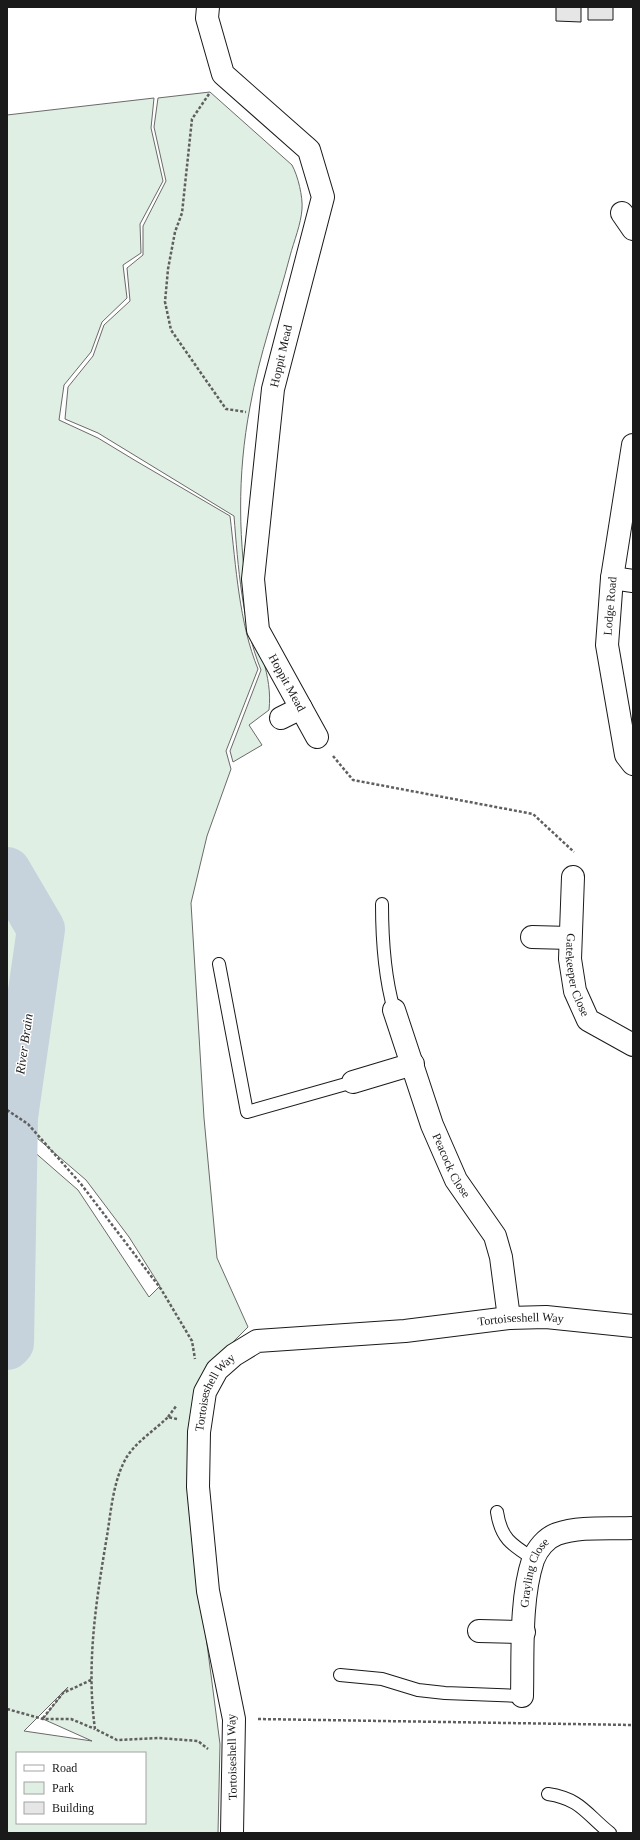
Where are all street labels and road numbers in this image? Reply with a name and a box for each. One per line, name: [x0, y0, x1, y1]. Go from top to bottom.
street label: Hoppit Mead: [267, 323, 295, 389]
street label: Lodge Road: [600, 576, 620, 636]
street label: Hoppit Mead: [266, 651, 309, 714]
street label: Gatekeeper Close: [563, 933, 592, 1019]
street label: Peacock Close: [429, 1131, 473, 1200]
street label: Tortoiseshell Way: [477, 1310, 564, 1329]
street label: Tortoiseshell Way: [192, 1350, 238, 1432]
street label: Grayling Close: [517, 1535, 552, 1608]
street label: Tortoiseshell Way: [224, 1714, 240, 1800]

